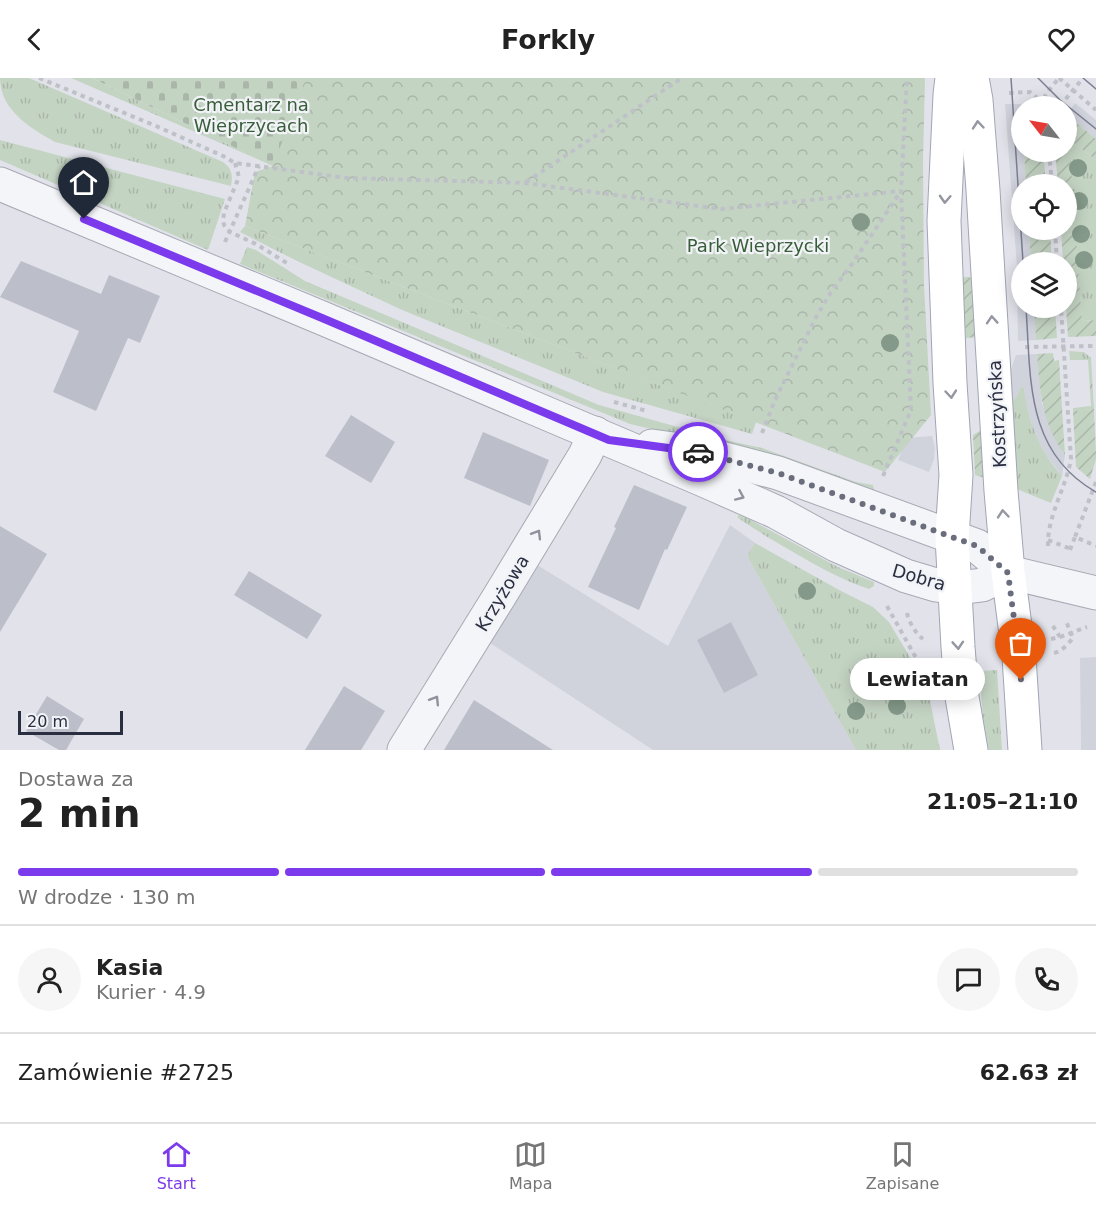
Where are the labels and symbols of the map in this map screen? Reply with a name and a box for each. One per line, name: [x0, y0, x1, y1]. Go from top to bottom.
park label: Cmentarz na Wieprzycach: [193, 94, 309, 136]
north arrow: [1011, 96, 1077, 162]
one-way arrow: [972, 120, 985, 130]
pin: [58, 157, 109, 219]
one-way arrow: [939, 195, 951, 204]
park label: Park Wieprzycki: [687, 235, 829, 256]
one-way arrow: [985, 315, 998, 324]
street label: Kostrzyńska: [984, 360, 1010, 468]
one-way arrow: [944, 390, 957, 399]
courier: [668, 422, 728, 482]
one-way arrow: [734, 489, 745, 501]
one-way arrow: [997, 510, 1010, 519]
one-way arrow: [530, 530, 542, 540]
street label: Krzyżowa: [471, 551, 533, 635]
street label: Dobra: [890, 559, 948, 595]
pin: [995, 618, 1046, 680]
one-way arrow: [951, 640, 964, 650]
callout: Lewiatan: [850, 659, 985, 701]
one-way arrow: [428, 696, 440, 706]
scale bar: [18, 708, 123, 736]

